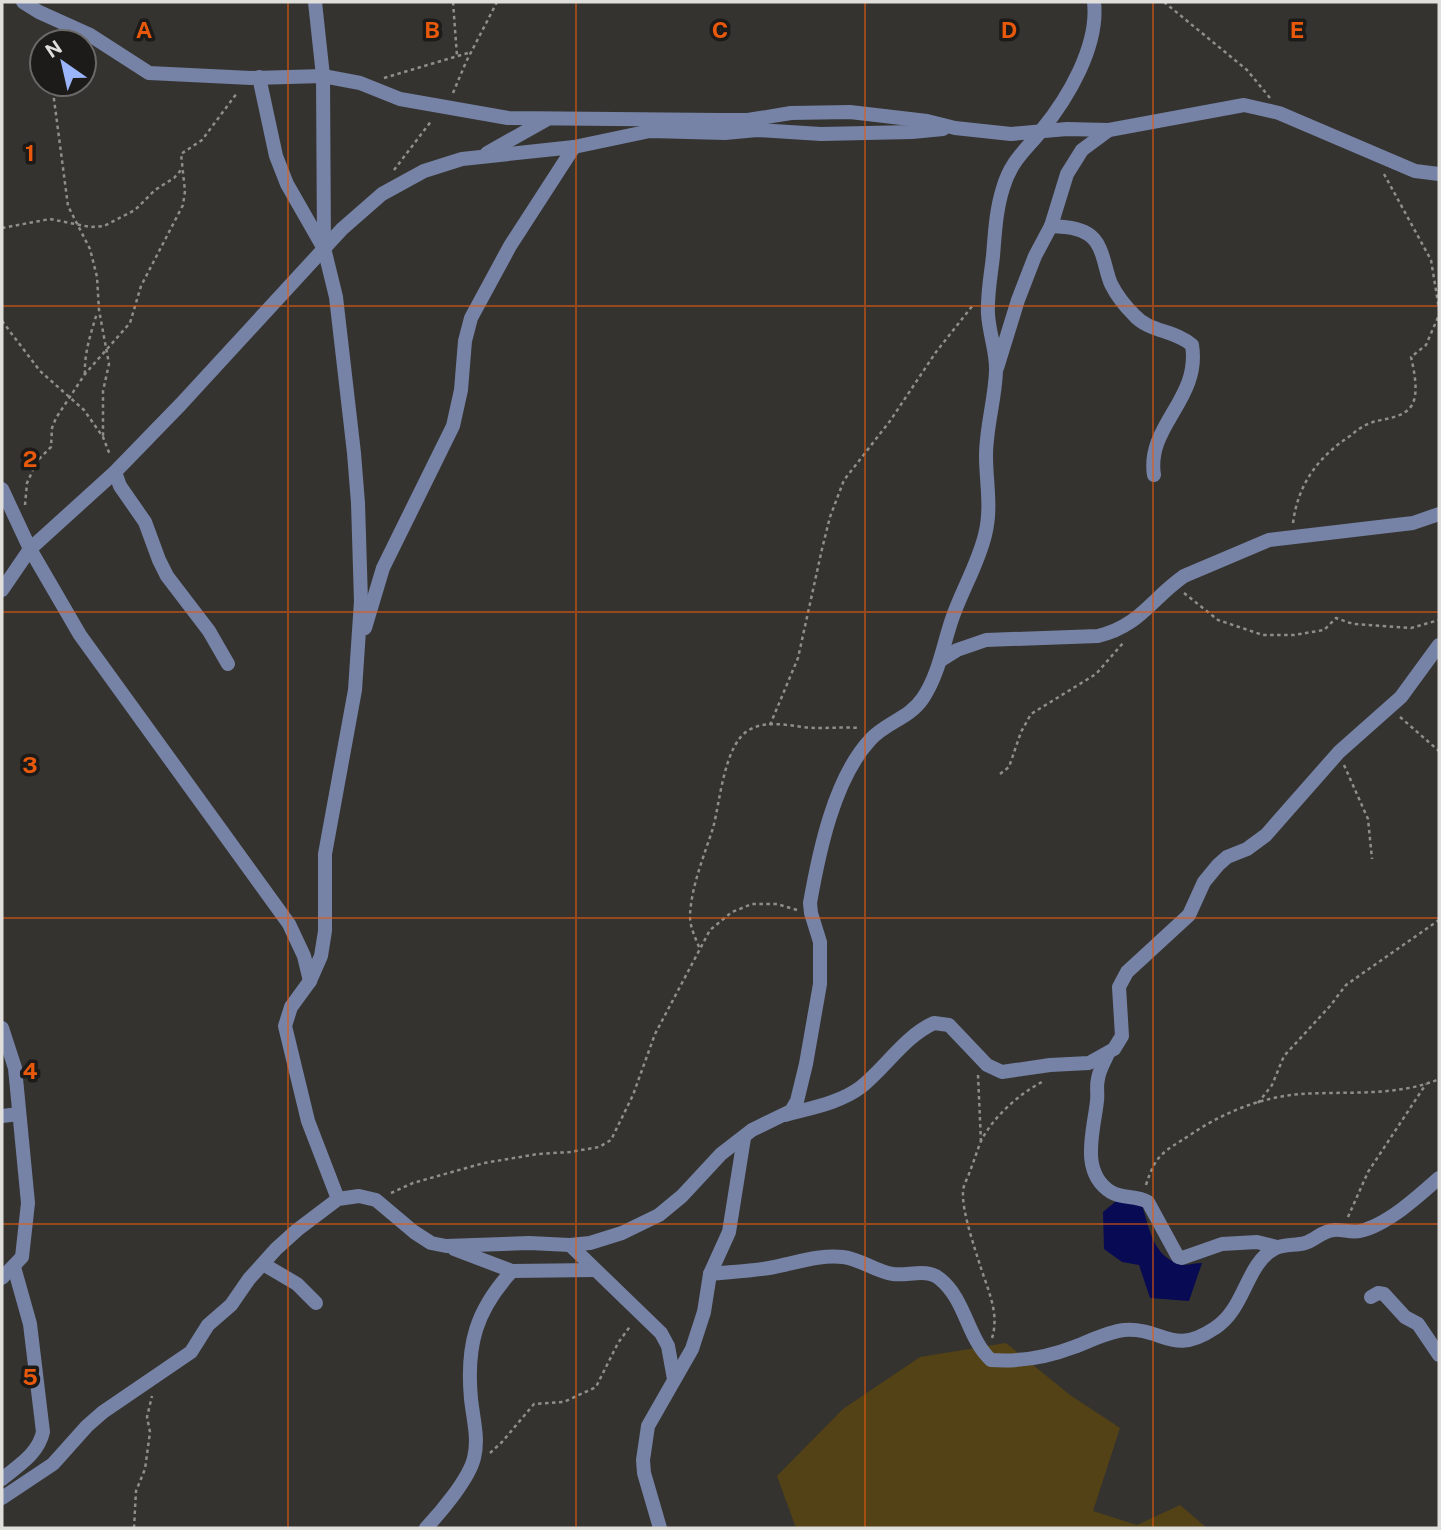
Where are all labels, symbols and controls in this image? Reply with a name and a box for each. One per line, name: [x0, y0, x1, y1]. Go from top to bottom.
text: A: [136, 16, 153, 43]
text: B: [424, 16, 440, 43]
text: C: [712, 16, 728, 43]
text: D: [1001, 16, 1017, 43]
text: E: [1290, 16, 1304, 43]
north arrow: [28, 28, 98, 98]
text: N: [41, 36, 66, 62]
text: 1: [25, 139, 35, 166]
text: 2: [23, 445, 37, 472]
text: 3: [22, 751, 38, 778]
text: 4: [22, 1057, 38, 1084]
text: 5: [22, 1363, 38, 1390]

